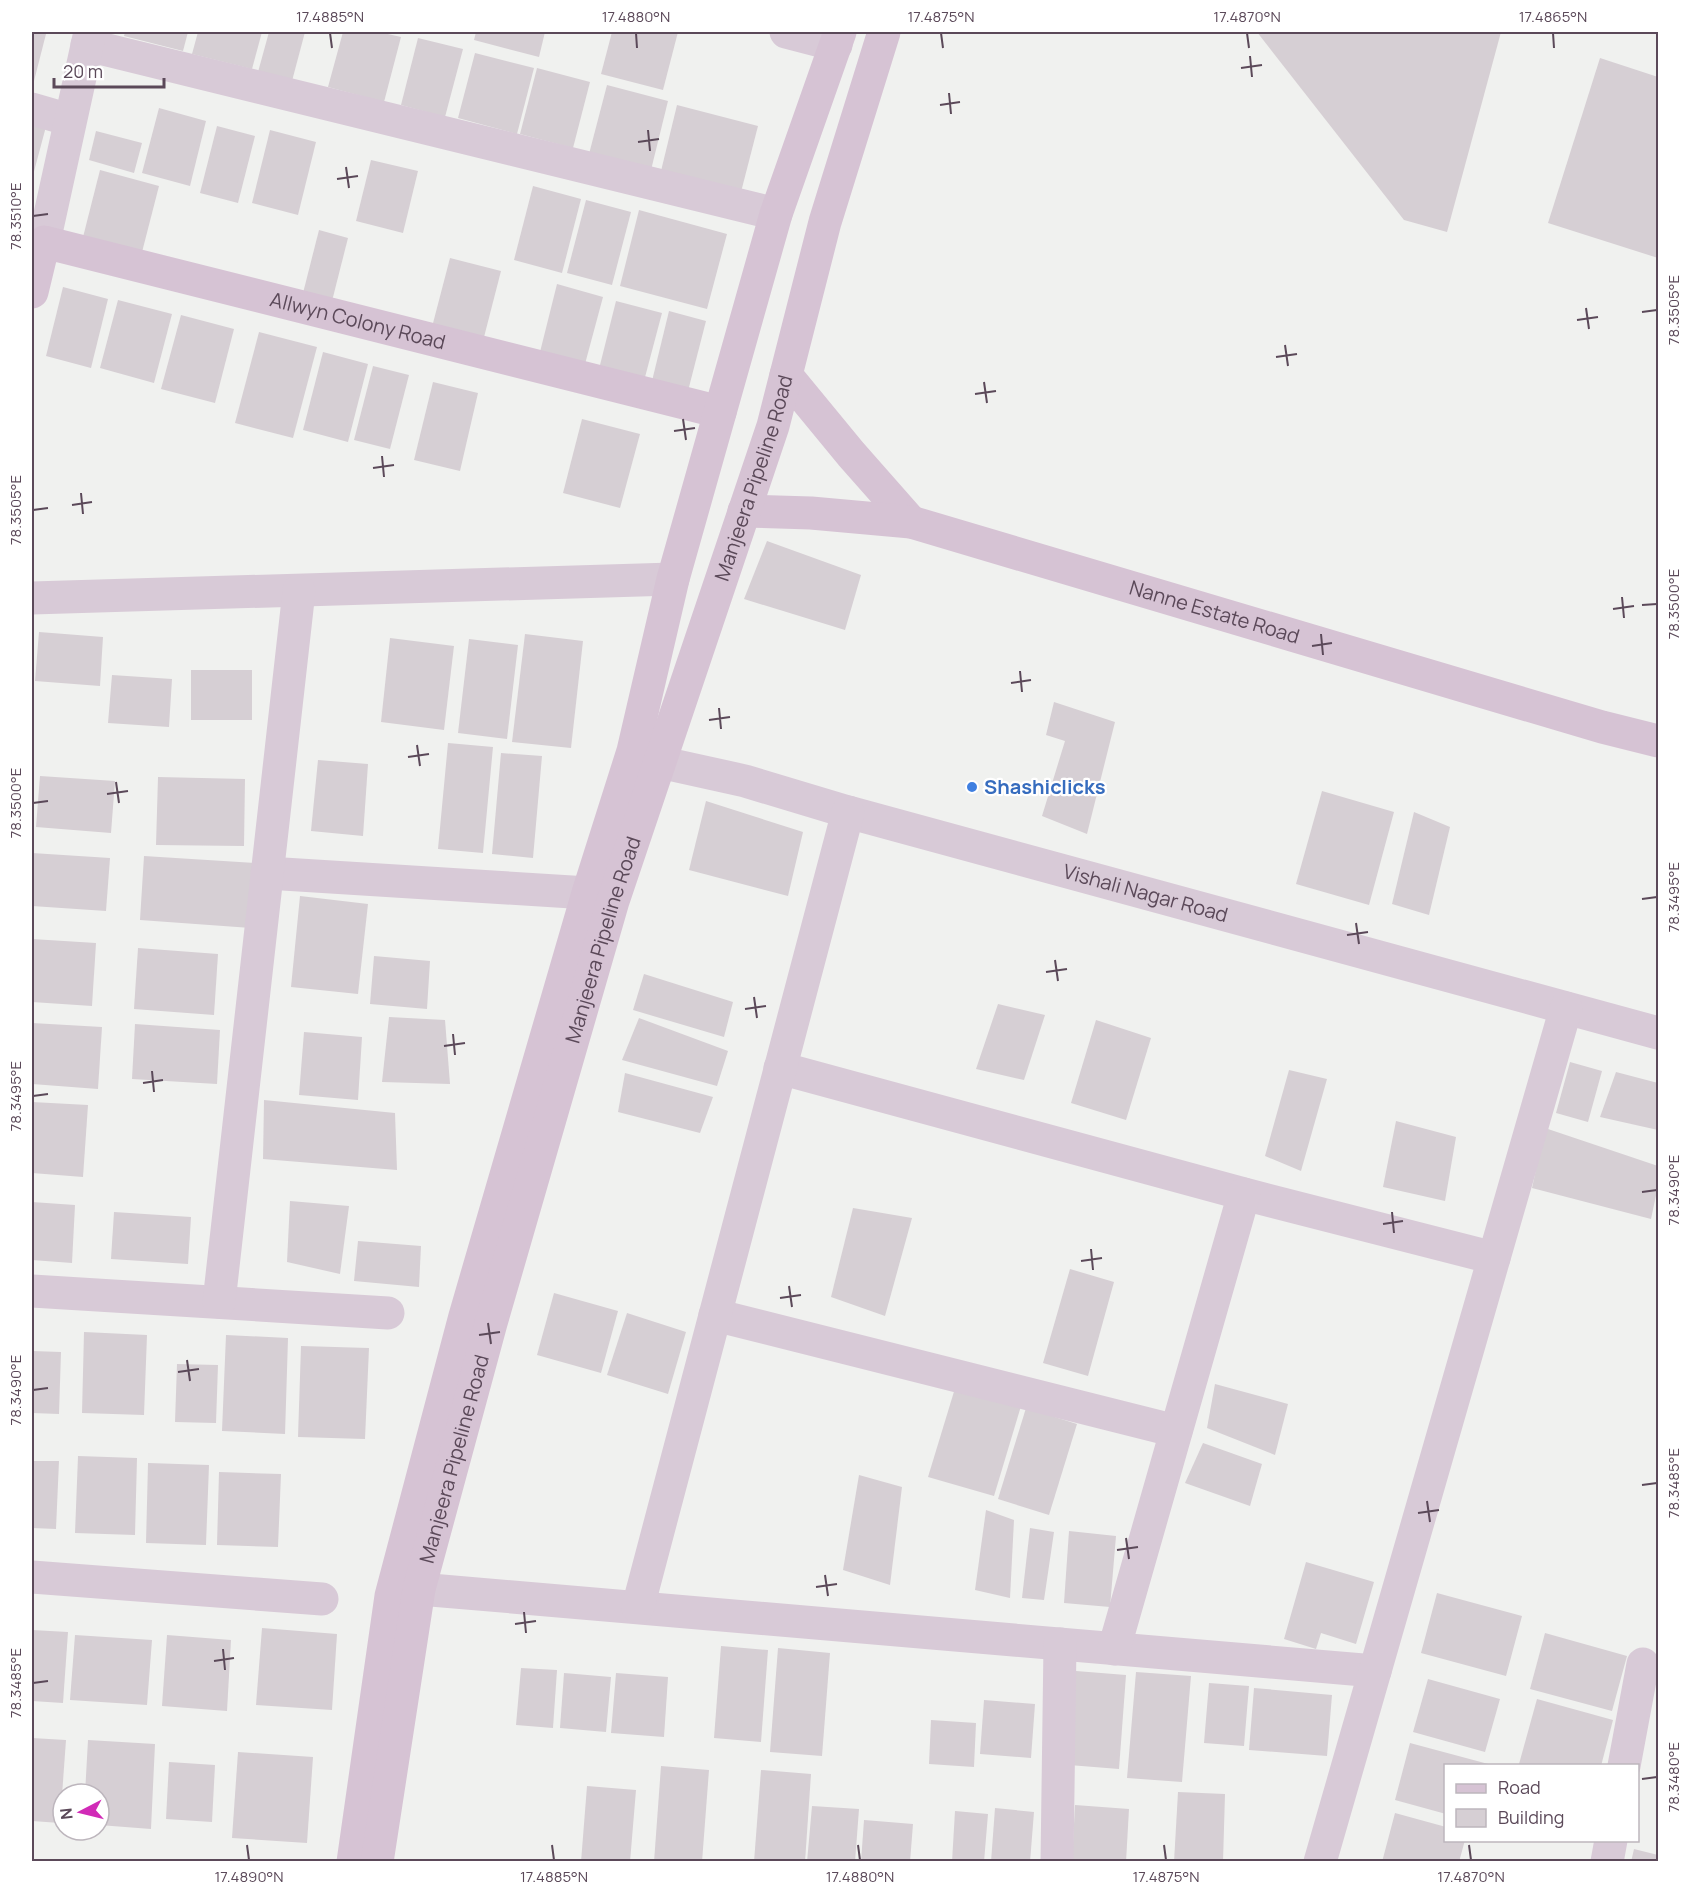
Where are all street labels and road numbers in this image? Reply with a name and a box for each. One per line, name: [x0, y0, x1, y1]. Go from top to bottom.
street label: Allwyn Colony Road: [267, 285, 448, 355]
street label: Manjeera Pipeline Road: [708, 372, 798, 584]
street label: Nanne Estate Road: [1126, 574, 1303, 650]
street label: Manjeera Pipeline Road: [559, 833, 647, 1046]
street label: Vishali Nagar Road: [1060, 857, 1231, 928]
street label: Manjeera Pipeline Road: [413, 1352, 495, 1566]

